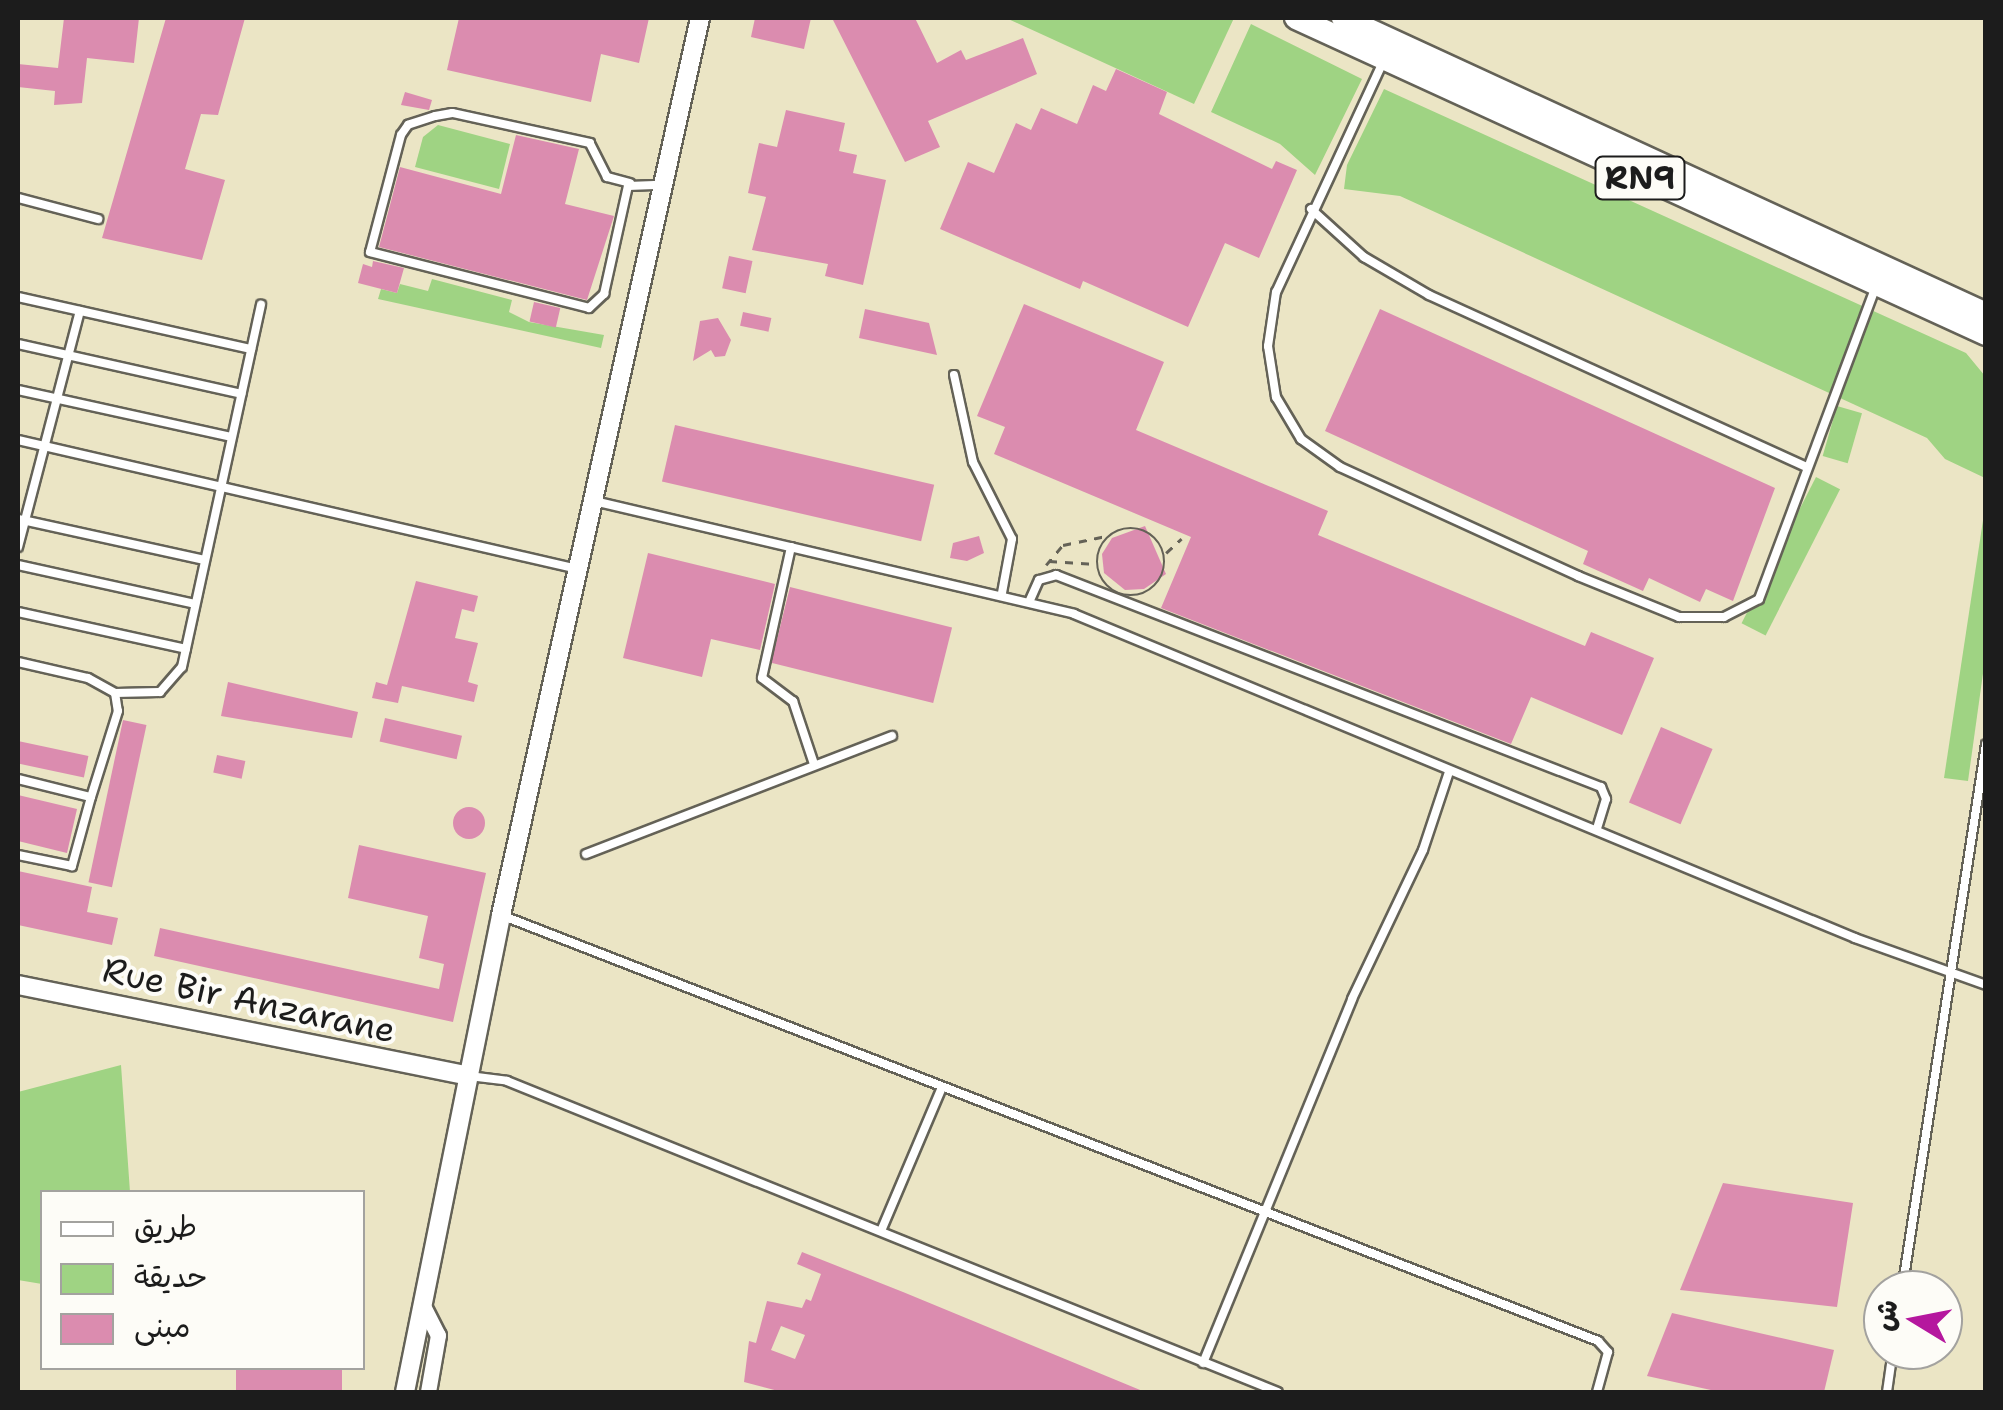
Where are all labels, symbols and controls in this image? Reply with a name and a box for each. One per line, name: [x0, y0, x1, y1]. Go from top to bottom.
road number: RN9: [1592, 151, 1688, 205]
street label: Rue Bir Anzarane: [99, 948, 399, 1052]
legend: [40, 1190, 365, 1370]
text: طريق: [134, 1206, 197, 1247]
text: حديقة: [134, 1256, 208, 1297]
north arrow: [1863, 1270, 1963, 1370]
text: ش: [1864, 1297, 1907, 1334]
text: مبنى: [134, 1306, 190, 1347]

